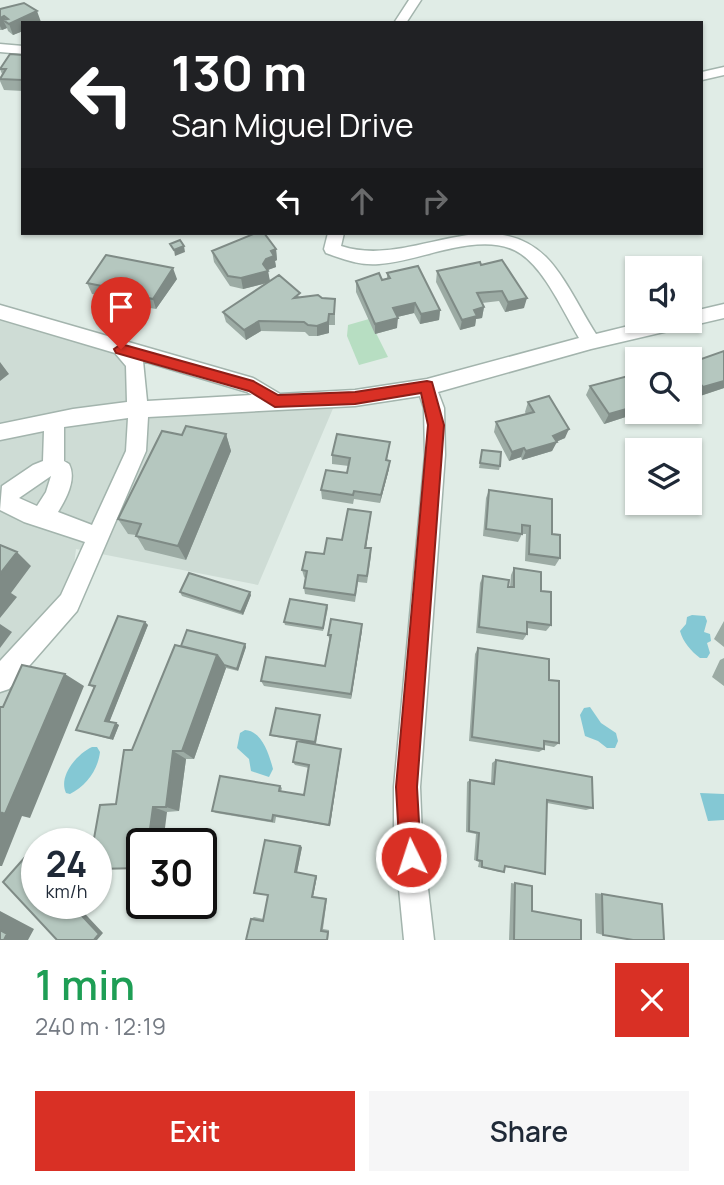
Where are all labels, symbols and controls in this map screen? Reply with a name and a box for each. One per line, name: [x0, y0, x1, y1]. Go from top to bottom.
text: 130 m: [171, 39, 307, 106]
icon: left: [56, 49, 147, 140]
text: San Miguel Drive: [171, 103, 414, 147]
icon: left: [270, 182, 308, 220]
icon: ahead: [343, 182, 381, 220]
icon: right: [416, 182, 454, 220]
map controls: [625, 256, 702, 515]
button: sound: [625, 256, 702, 333]
pin: [91, 277, 151, 349]
icon: arrive: [102, 288, 140, 326]
button: search: [625, 347, 702, 424]
button: layers: [625, 438, 702, 515]
position arrow: [374, 820, 448, 894]
speed limit sign: 30: [126, 828, 217, 919]
text: 24: [46, 840, 87, 888]
text: km/h: [46, 879, 87, 903]
text: 1 min: [35, 955, 135, 1013]
button: close: [615, 963, 689, 1037]
text: 240 m · 12:19: [35, 1010, 166, 1042]
button: Exit: [35, 1091, 355, 1171]
button: Share: [369, 1091, 689, 1171]

